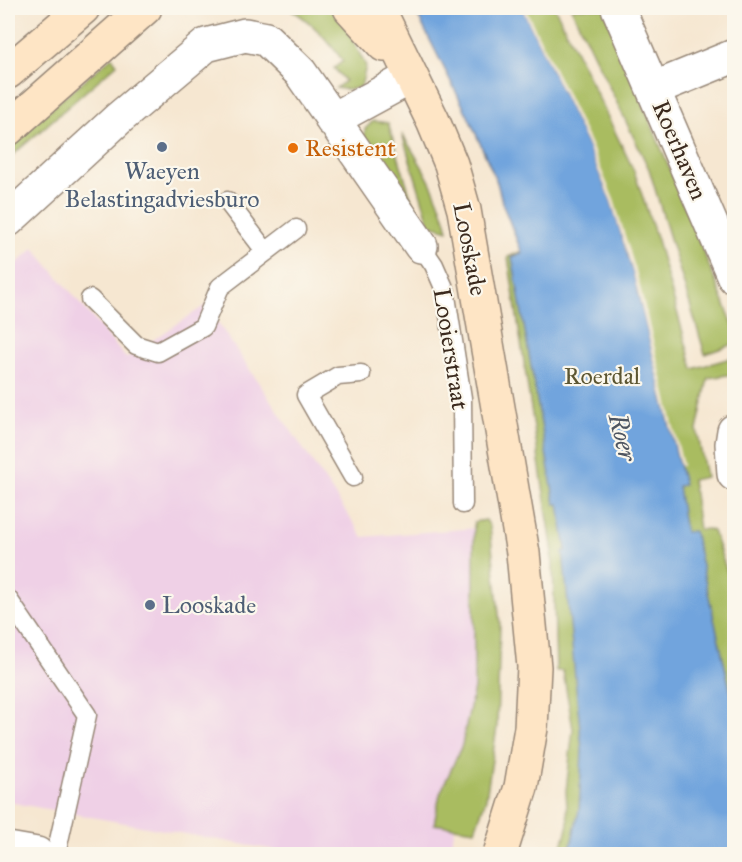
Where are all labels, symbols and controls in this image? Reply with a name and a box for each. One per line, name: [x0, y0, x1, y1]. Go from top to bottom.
street label: Roerhaven: [646, 96, 714, 204]
place label: Resistent: [305, 133, 396, 163]
marker: Waeyen Belastingadviesburo: [155, 140, 169, 154]
marker: Resistent: [286, 141, 300, 155]
place label: Waeyen Belastingadviesburo: [65, 156, 259, 214]
street label: Looskade: [446, 200, 494, 298]
street label: Looierstraat: [427, 286, 475, 412]
park label: Roerdal: [564, 361, 641, 391]
water label: Roer: [601, 409, 645, 465]
place label: Looskade: [162, 590, 256, 620]
marker: Looskade: [143, 598, 157, 612]

